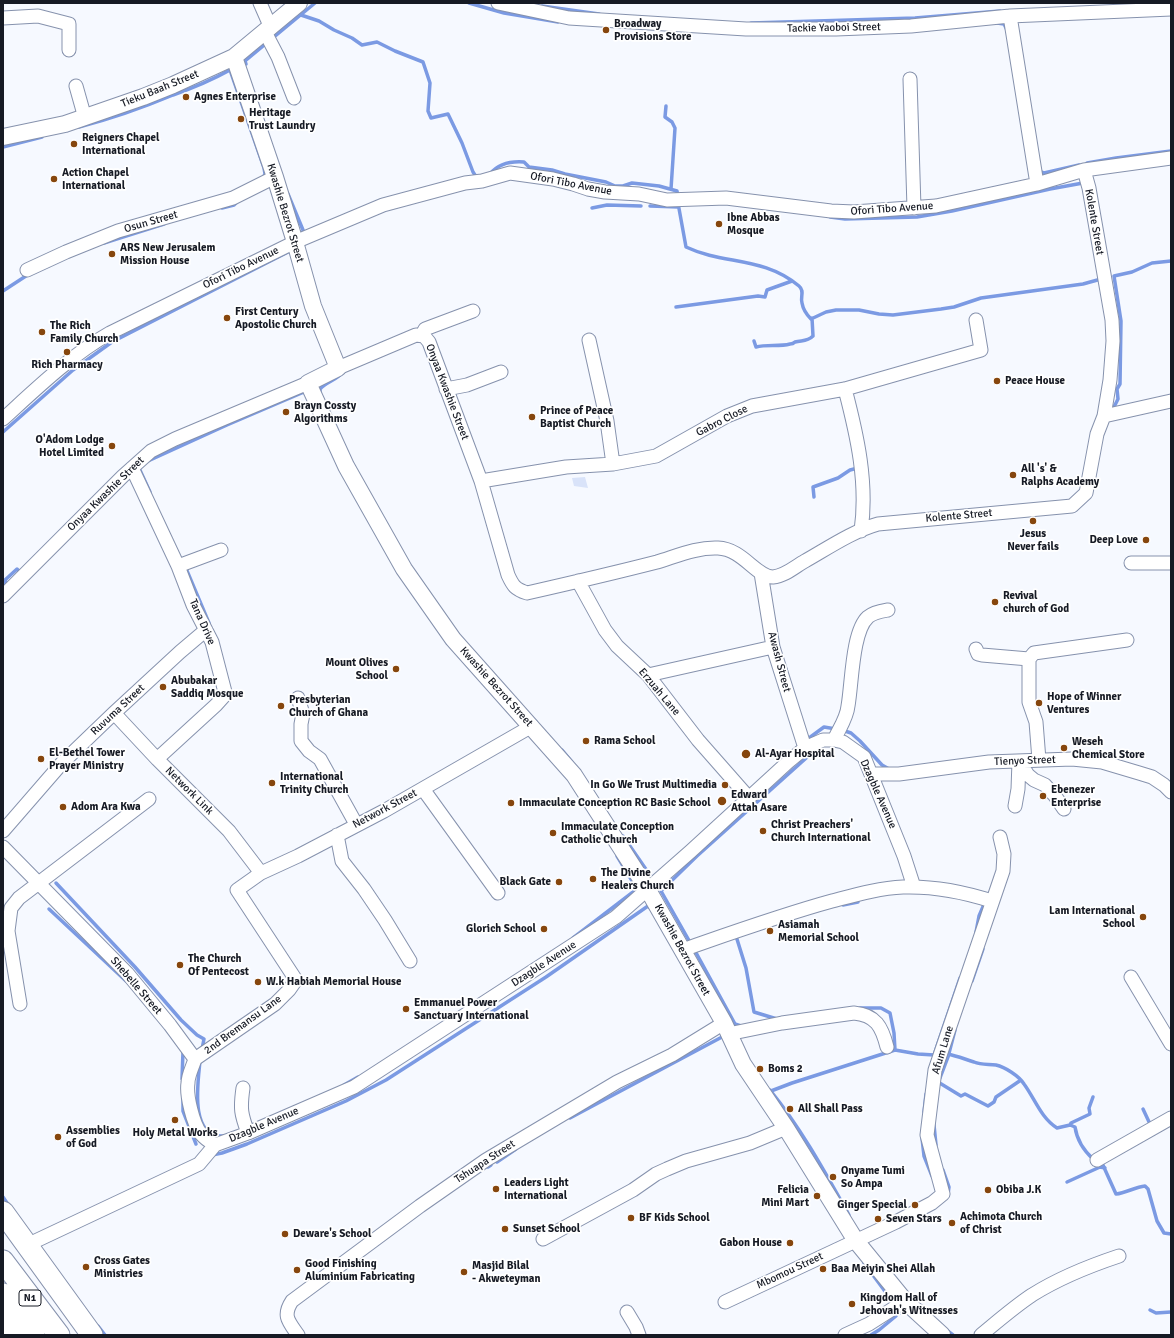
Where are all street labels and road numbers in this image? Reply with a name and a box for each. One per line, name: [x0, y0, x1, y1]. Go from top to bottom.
street label: Tackie Yaoboi Street: [787, 21, 881, 35]
street label: Tieku Baah Street: [119, 67, 201, 111]
street label: Kwashie Bezrot Street: [264, 162, 306, 264]
street label: Ofori Tibo Avenue: [529, 170, 613, 198]
street label: Kolente Street: [1082, 188, 1106, 256]
street label: Ofori Tibo Avenue: [850, 200, 934, 218]
street label: Osun Street: [123, 208, 179, 236]
street label: Ofori Tibo Avenue: [201, 244, 281, 292]
street label: Onyaa Kwashie Street: [423, 342, 471, 442]
street label: Gabro Close: [694, 402, 750, 440]
street label: Onyaa Kwashie Street: [65, 454, 147, 534]
street label: Kolente Street: [925, 507, 993, 525]
street label: Tana Drive: [186, 597, 218, 647]
street label: Awash Street: [765, 630, 793, 694]
street label: Kwashie Bezrot Street: [457, 644, 535, 730]
street label: Erzuah Lane: [635, 666, 683, 718]
street label: Ruvuma Street: [88, 682, 148, 738]
street label: Tienyo Street: [994, 753, 1056, 769]
street label: Dzagble Avenue: [857, 757, 899, 831]
street label: Network Link: [162, 764, 216, 818]
street label: Network Street: [351, 786, 419, 832]
street label: Kwashie Bezrot Street: [651, 902, 713, 998]
street label: Dzagble Avenue: [509, 938, 579, 990]
street label: Shebelle Street: [107, 955, 165, 1017]
street label: 2nd Bremansu Lane: [202, 993, 284, 1057]
street label: Afum Lane: [929, 1024, 957, 1076]
street label: Dzagble Avenue: [227, 1104, 301, 1146]
street label: Tshuapa Street: [452, 1138, 518, 1186]
street label: Mbomou Street: [755, 1250, 825, 1292]
road number: N1: [19, 1290, 41, 1306]

